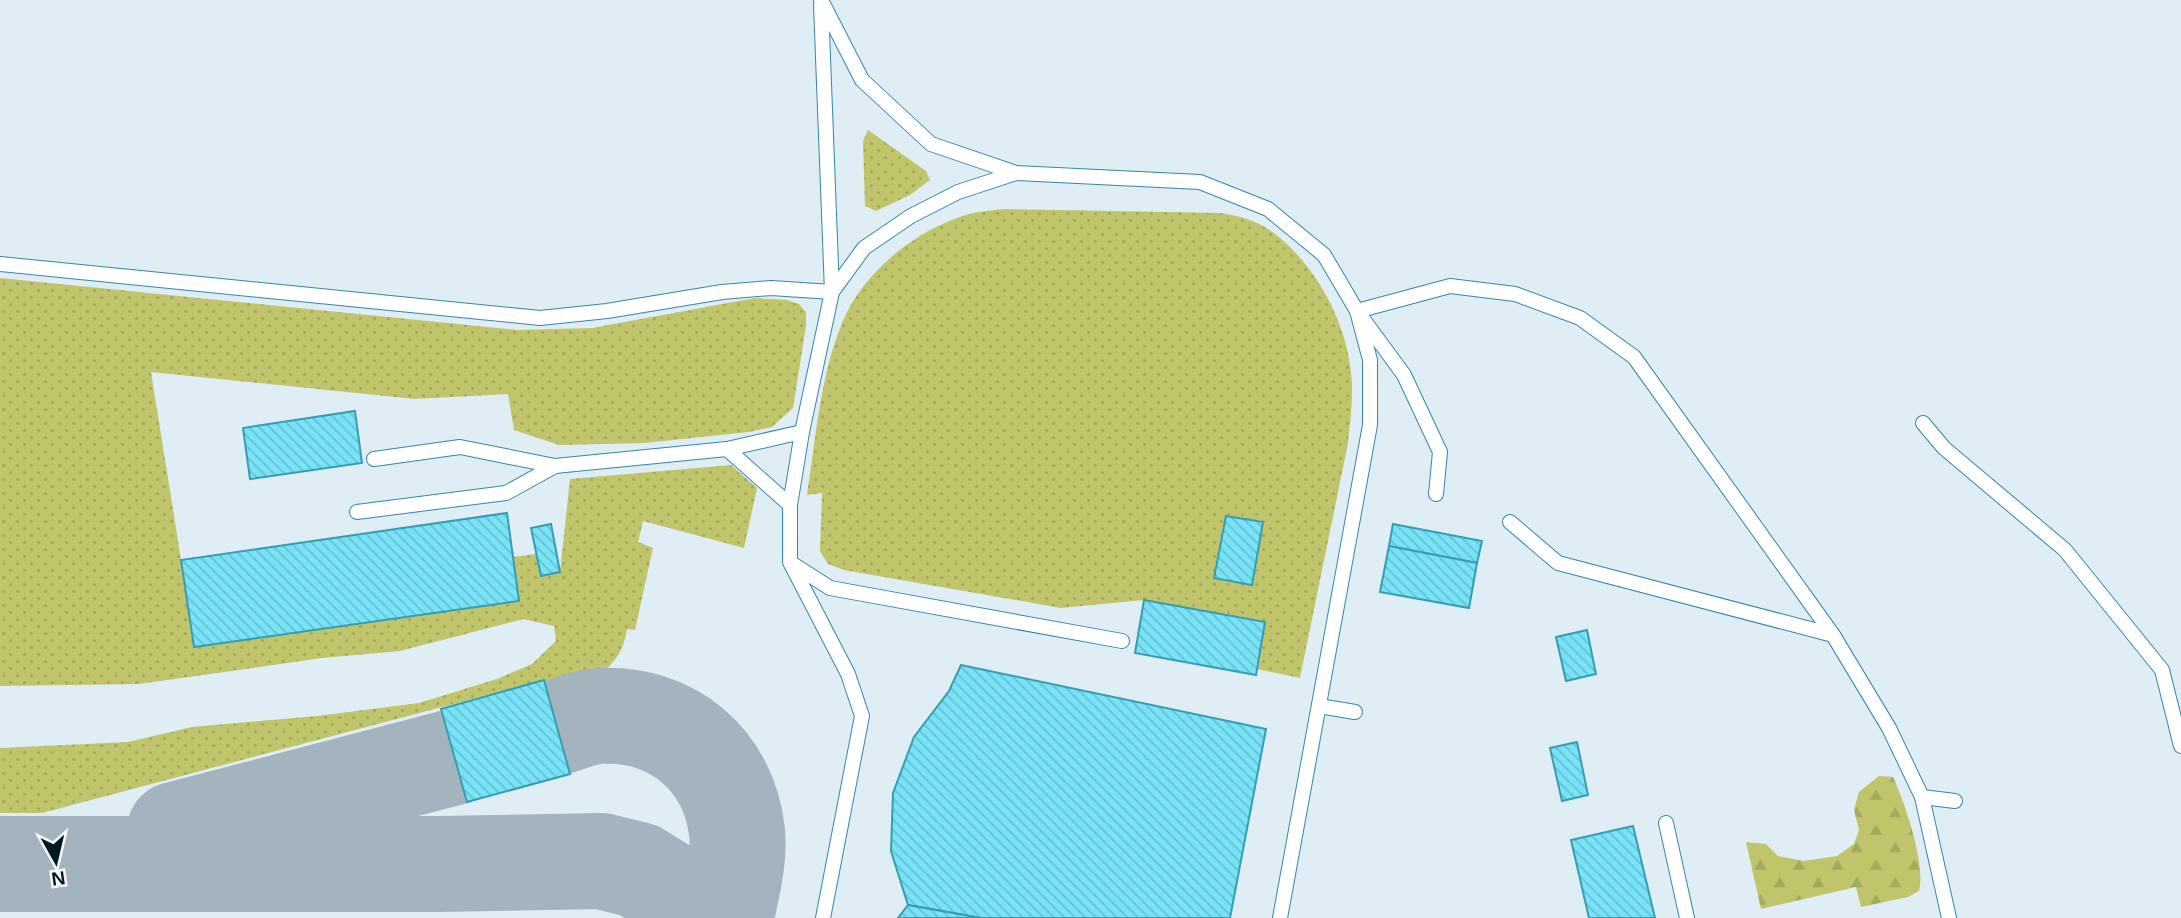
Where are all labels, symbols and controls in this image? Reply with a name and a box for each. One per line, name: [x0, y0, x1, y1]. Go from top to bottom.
north arrow: [21, 827, 91, 897]
text: N: [50, 867, 67, 890]

